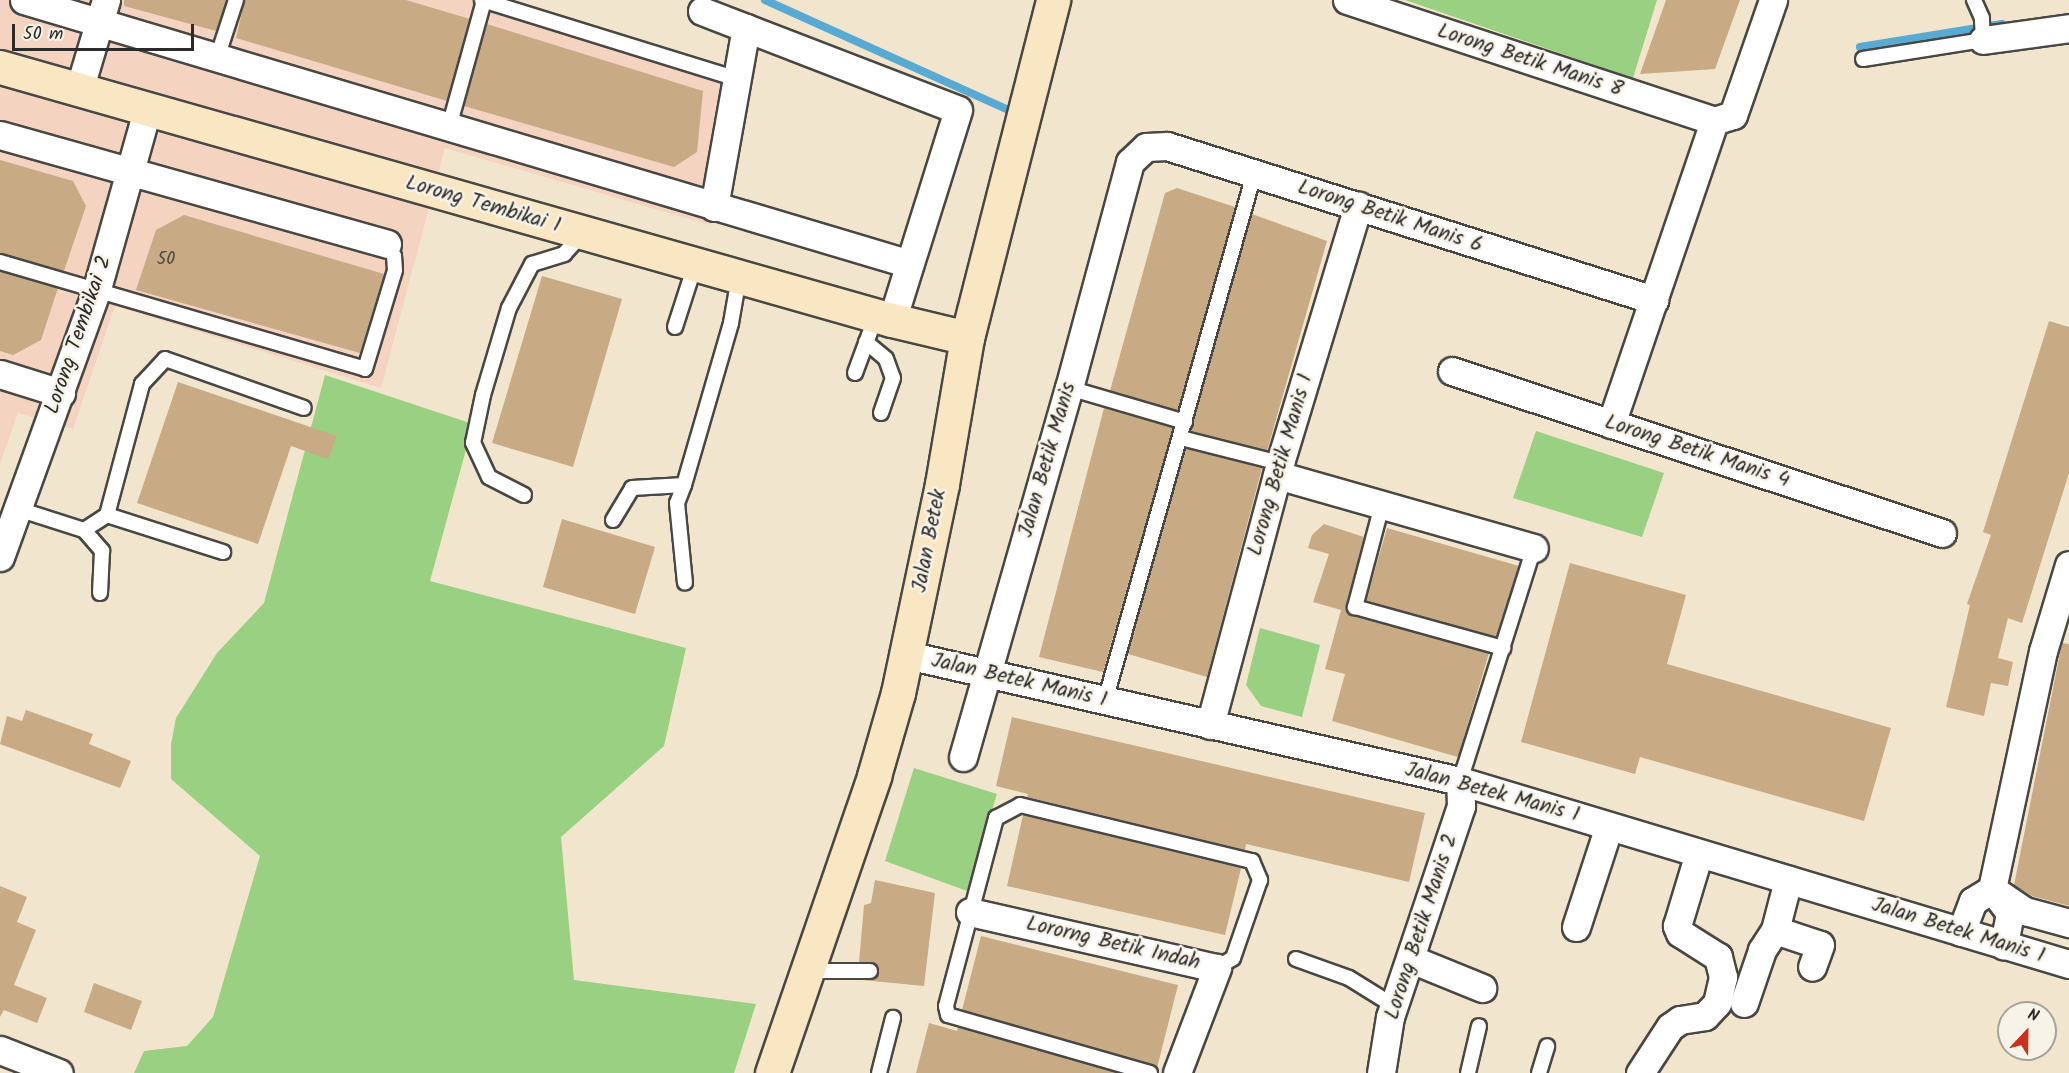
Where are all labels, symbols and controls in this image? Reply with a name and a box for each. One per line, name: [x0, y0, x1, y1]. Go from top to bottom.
scale bar: [15, 12, 196, 50]
street label: Lorong Betik Manis 8: [1434, 19, 1626, 103]
text: 50 m: [23, 20, 63, 49]
street label: Lorong Tembikai 1: [403, 171, 563, 239]
street label: Lorong Betik Manis 6: [1294, 175, 1486, 259]
house number: 50: [157, 249, 175, 271]
street label: Lorong Tembikai 2: [40, 253, 118, 417]
street label: Lorong Betik Manis 1: [1243, 371, 1319, 559]
street label: Jalan Betik Manis: [1014, 380, 1082, 540]
street label: Lorong Betik Manis 4: [1601, 410, 1793, 494]
street label: Jalan Betek: [908, 487, 952, 595]
street label: Jalan Betek Manis 1: [929, 649, 1109, 713]
street label: Jalan Betek Manis 1: [1402, 758, 1582, 828]
street label: Lorong Betik Manis 2: [1380, 831, 1464, 1023]
street label: Jalan Betek Manis 1: [1868, 893, 2048, 969]
street label: Lororng Betik Indah: [1024, 912, 1202, 976]
north arrow: [1997, 1001, 2057, 1061]
text: N: [2024, 1002, 2043, 1029]

